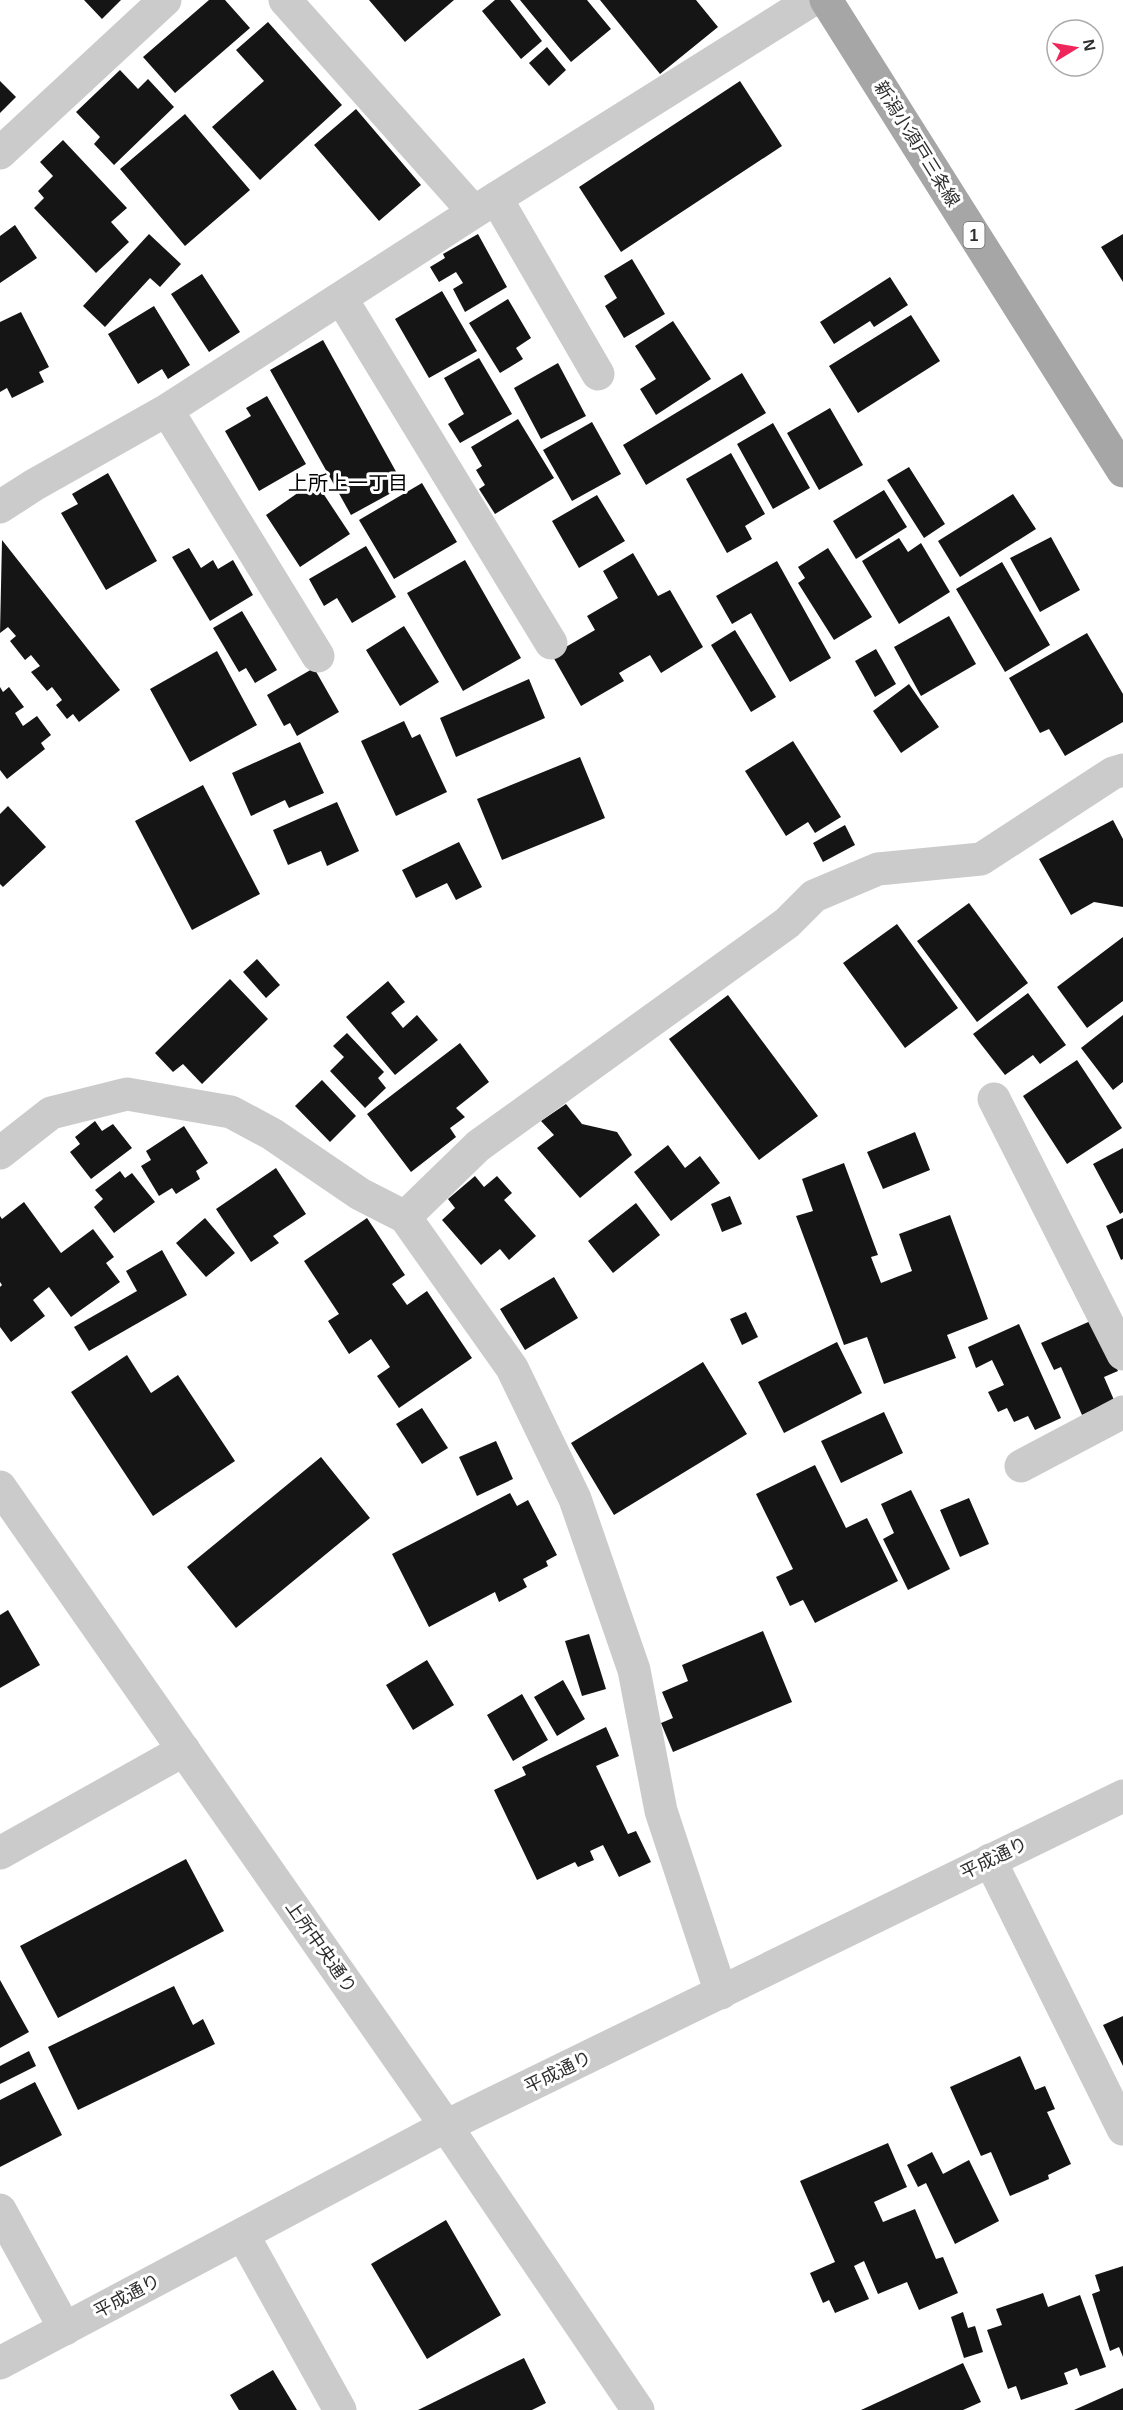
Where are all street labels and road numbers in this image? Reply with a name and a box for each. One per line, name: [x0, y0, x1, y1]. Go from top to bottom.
street label: 新潟小須戸三条線: [870, 78, 964, 210]
road number: 1: [964, 222, 984, 248]
street label: 平成通り: [957, 1833, 1031, 1883]
street label: 上所中央通り: [282, 1897, 360, 1997]
street label: 平成通り: [521, 2047, 595, 2097]
street label: 平成通り: [91, 2270, 163, 2322]

